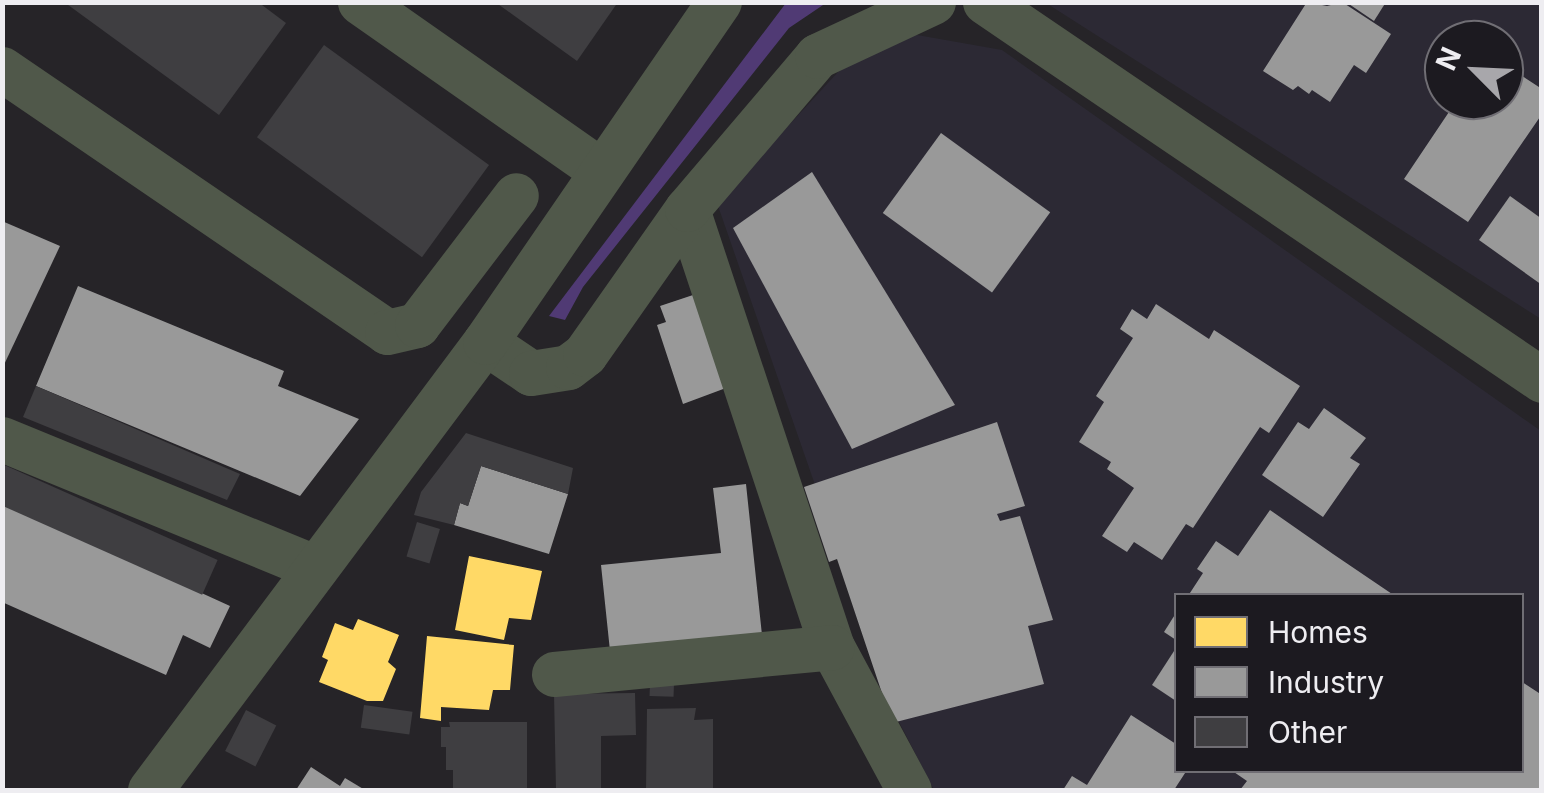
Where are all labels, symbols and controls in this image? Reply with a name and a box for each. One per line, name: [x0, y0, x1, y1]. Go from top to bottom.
north arrow: [1424, 20, 1524, 120]
text: N: [1429, 42, 1468, 75]
legend: [1174, 593, 1524, 773]
text: Homes: [1268, 614, 1368, 650]
text: Industry: [1268, 664, 1384, 700]
text: Other: [1268, 714, 1347, 750]

